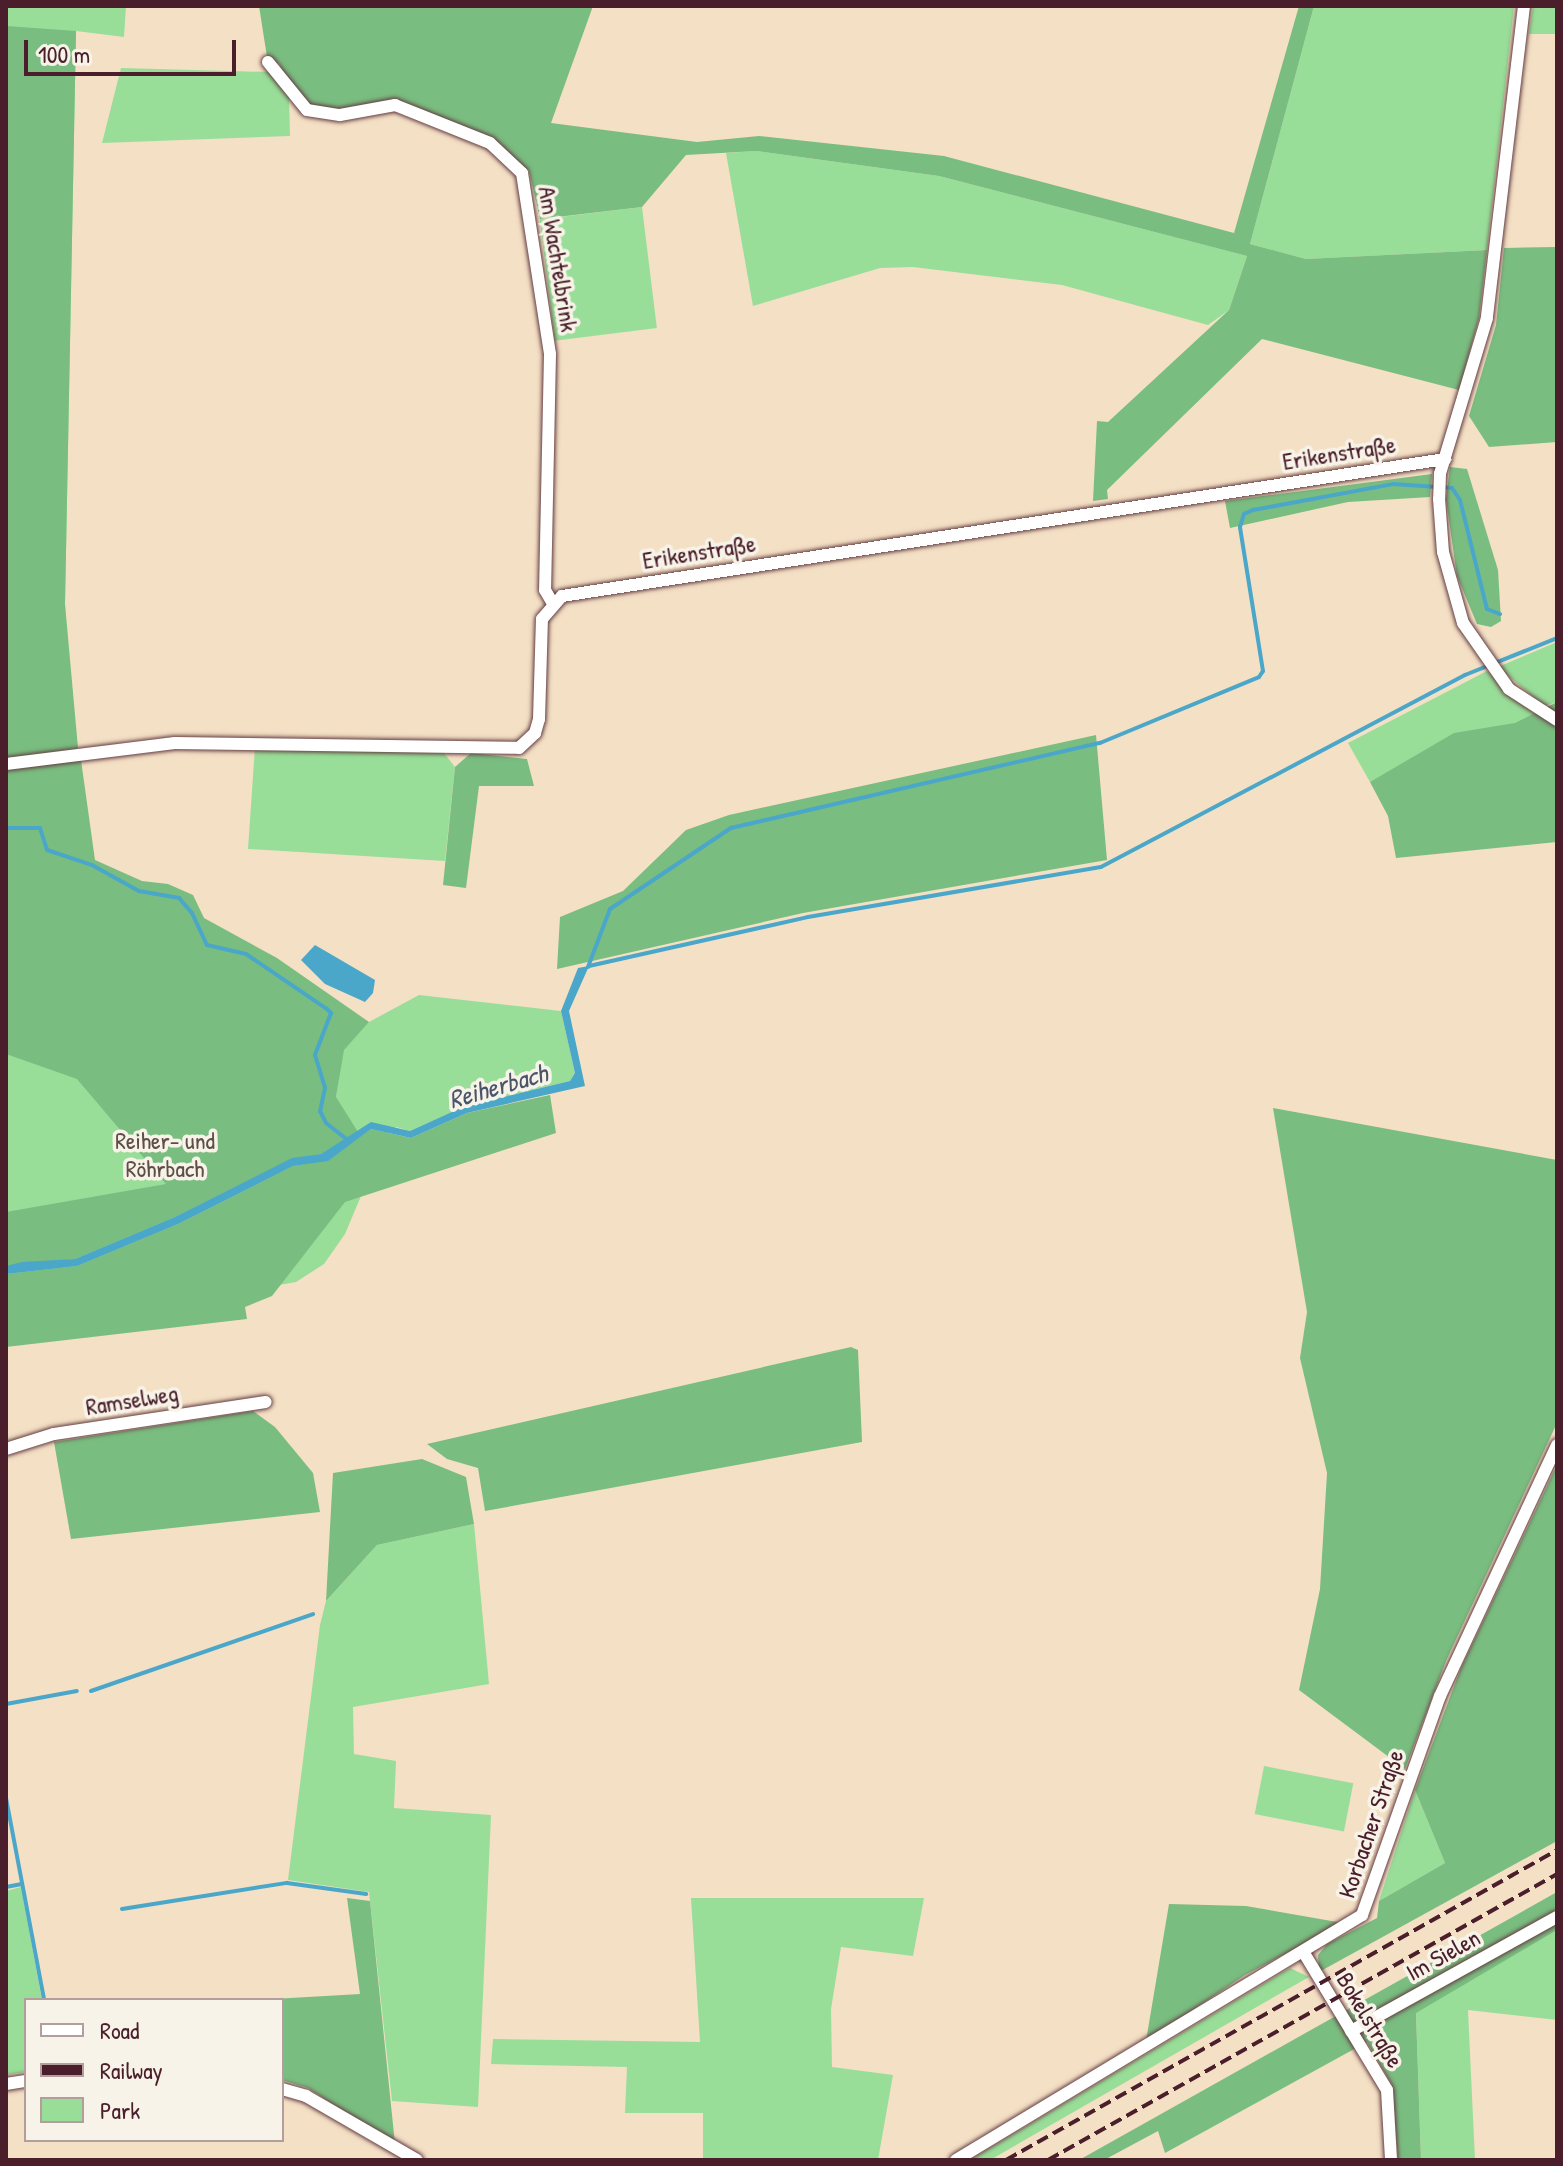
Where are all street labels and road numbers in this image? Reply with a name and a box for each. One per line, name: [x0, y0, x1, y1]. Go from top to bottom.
street label: Am Wachtelbrink: [532, 184, 584, 334]
street label: Erikenstraße: [1280, 430, 1398, 476]
street label: Erikenstraße: [640, 529, 758, 575]
street label: Ramselweg: [84, 1378, 180, 1422]
street label: Korbacher Straße: [1332, 1746, 1410, 1902]
street label: Im Sielen: [1401, 1923, 1485, 1987]
street label: Bokelstraße: [1330, 1967, 1410, 2073]

